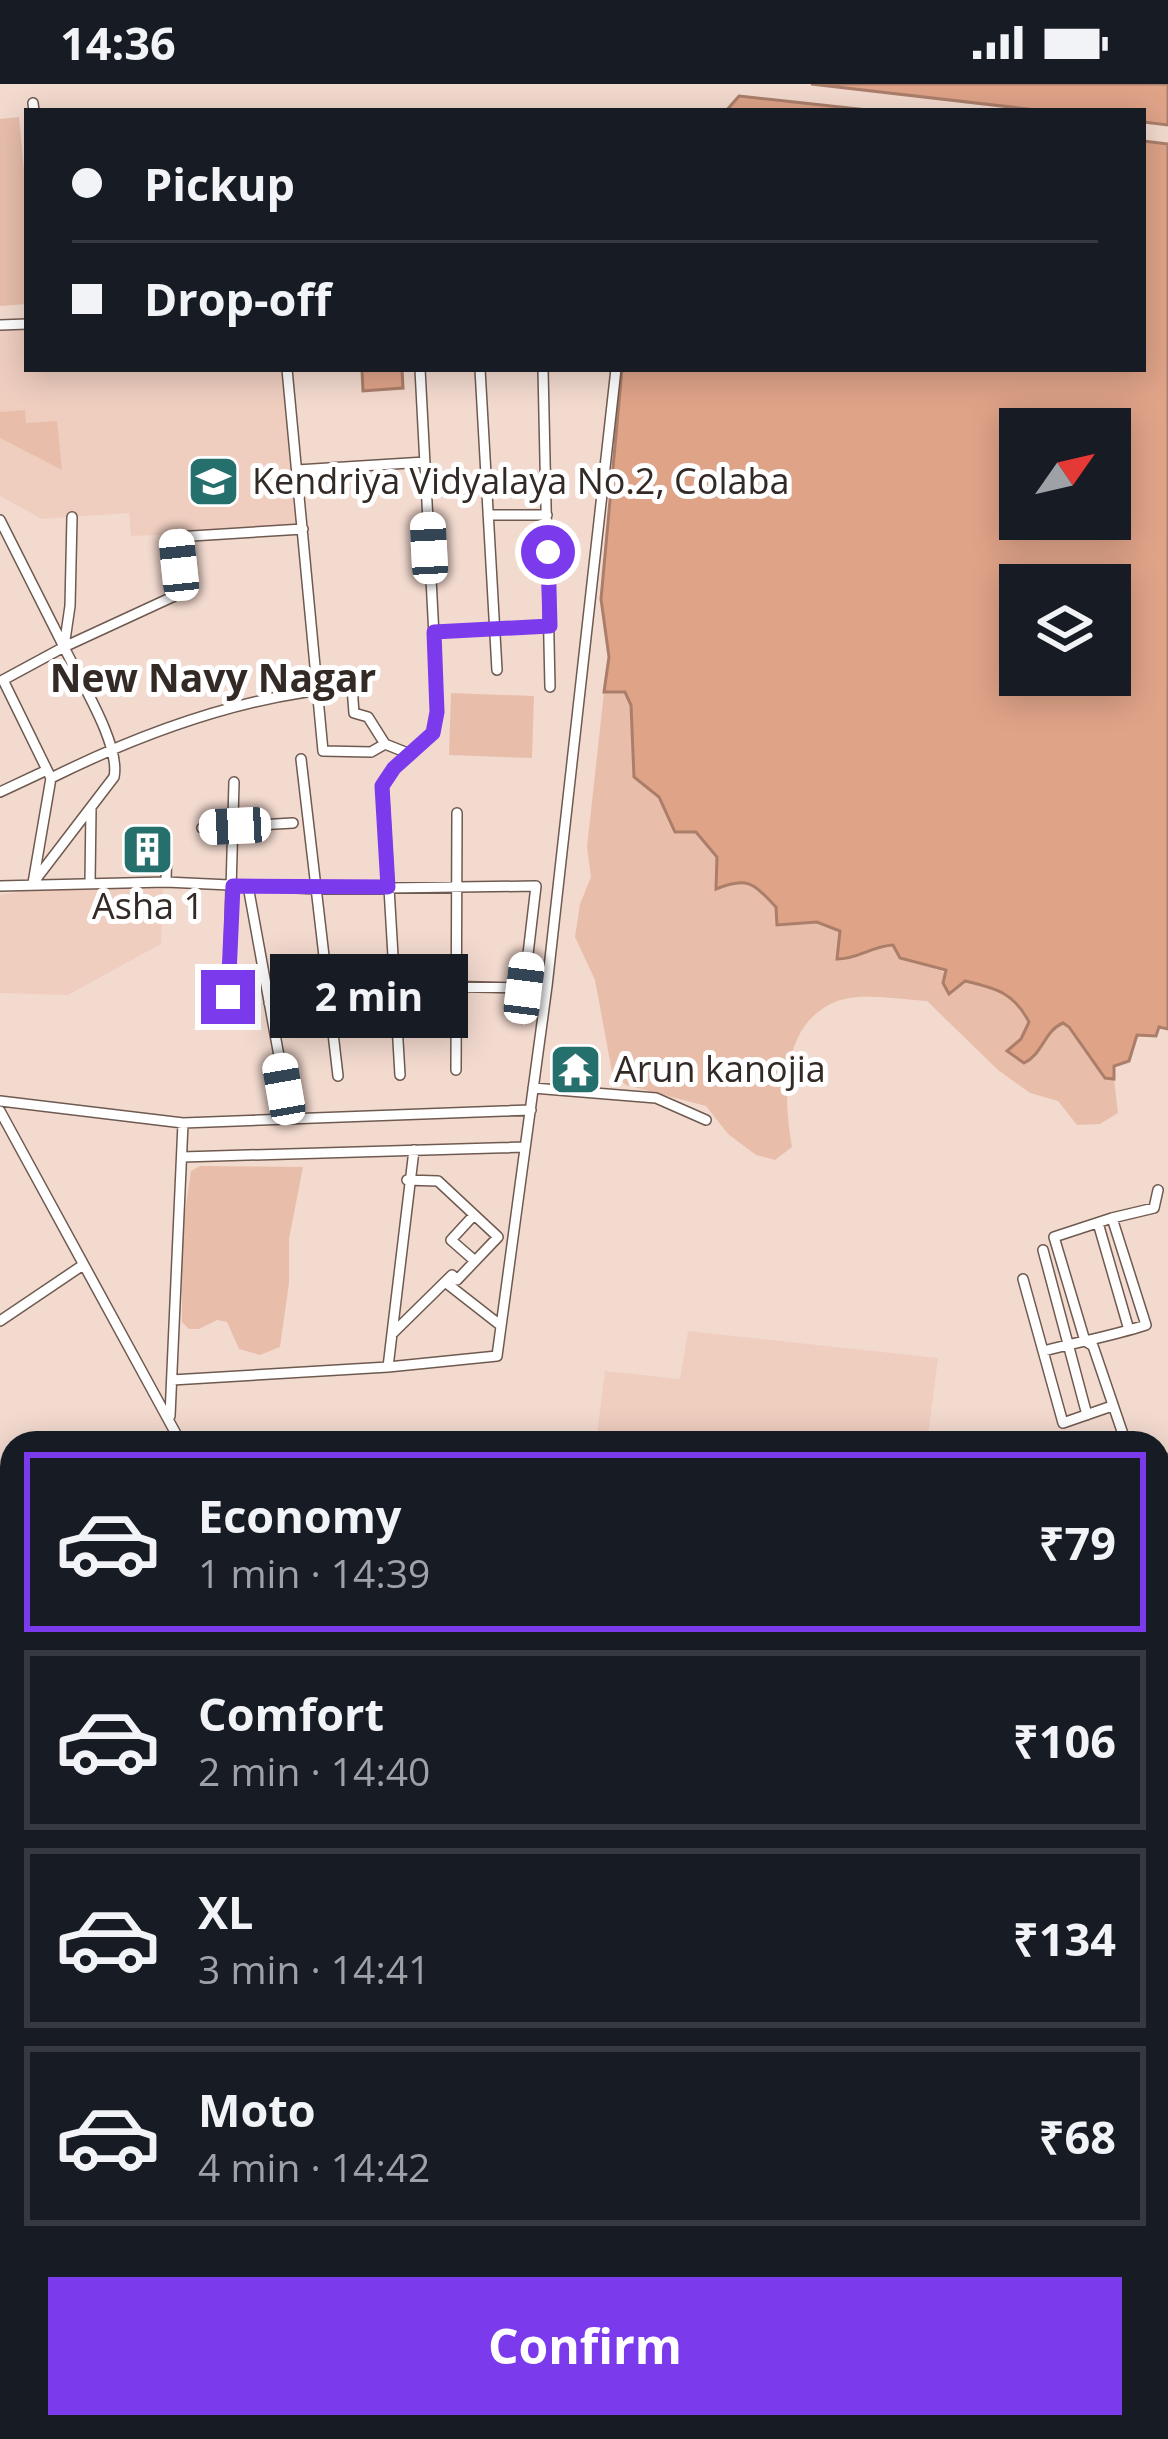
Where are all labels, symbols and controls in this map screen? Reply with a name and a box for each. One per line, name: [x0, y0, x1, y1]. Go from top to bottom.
text: 14:36: [60, 12, 176, 73]
text: Pickup: [144, 153, 295, 214]
text: Drop-off: [144, 268, 331, 329]
north arrow: [999, 408, 1131, 540]
map controls: [999, 408, 1131, 696]
school or university icon: Kendriya Vidyalaya No.2, Colaba: [185, 453, 241, 509]
place label: Kendriya Vidyalaya No.2, Colaba: [252, 456, 790, 505]
car: [409, 511, 449, 585]
route start: [521, 525, 575, 579]
car: [157, 527, 201, 603]
button: layers: [999, 564, 1131, 696]
district label: New Navy Nagar: [50, 650, 376, 703]
car: [198, 806, 272, 846]
building icon: Asha 1: [120, 822, 176, 878]
place label: Asha 1: [92, 881, 204, 930]
car: [502, 950, 546, 1026]
callout: 2 min: [270, 955, 468, 1039]
text: 2 min: [315, 969, 423, 1022]
route end: [201, 970, 255, 1024]
temple icon: Arun kanojia: [547, 1041, 603, 1097]
place label: Arun kanojia: [614, 1044, 826, 1093]
car: [260, 1050, 308, 1128]
text: Economy: [198, 1485, 401, 1546]
icon: car: [54, 1488, 162, 1596]
text: ₹79: [1039, 1512, 1116, 1573]
text: 1 min · 14:39: [198, 1546, 430, 1599]
text: Comfort: [198, 1683, 384, 1744]
icon: car: [54, 1686, 162, 1794]
text: ₹106: [1013, 1710, 1116, 1771]
text: 2 min · 14:40: [198, 1744, 430, 1797]
text: XL: [198, 1881, 253, 1942]
icon: car: [54, 1884, 162, 1992]
text: ₹134: [1013, 1908, 1116, 1969]
text: 3 min · 14:41: [198, 1942, 430, 1995]
text: Moto: [198, 2079, 316, 2140]
icon: car: [54, 2082, 162, 2190]
text: ₹68: [1039, 2106, 1116, 2167]
text: 4 min · 14:42: [198, 2140, 430, 2193]
button: Confirm: [48, 2277, 1122, 2415]

